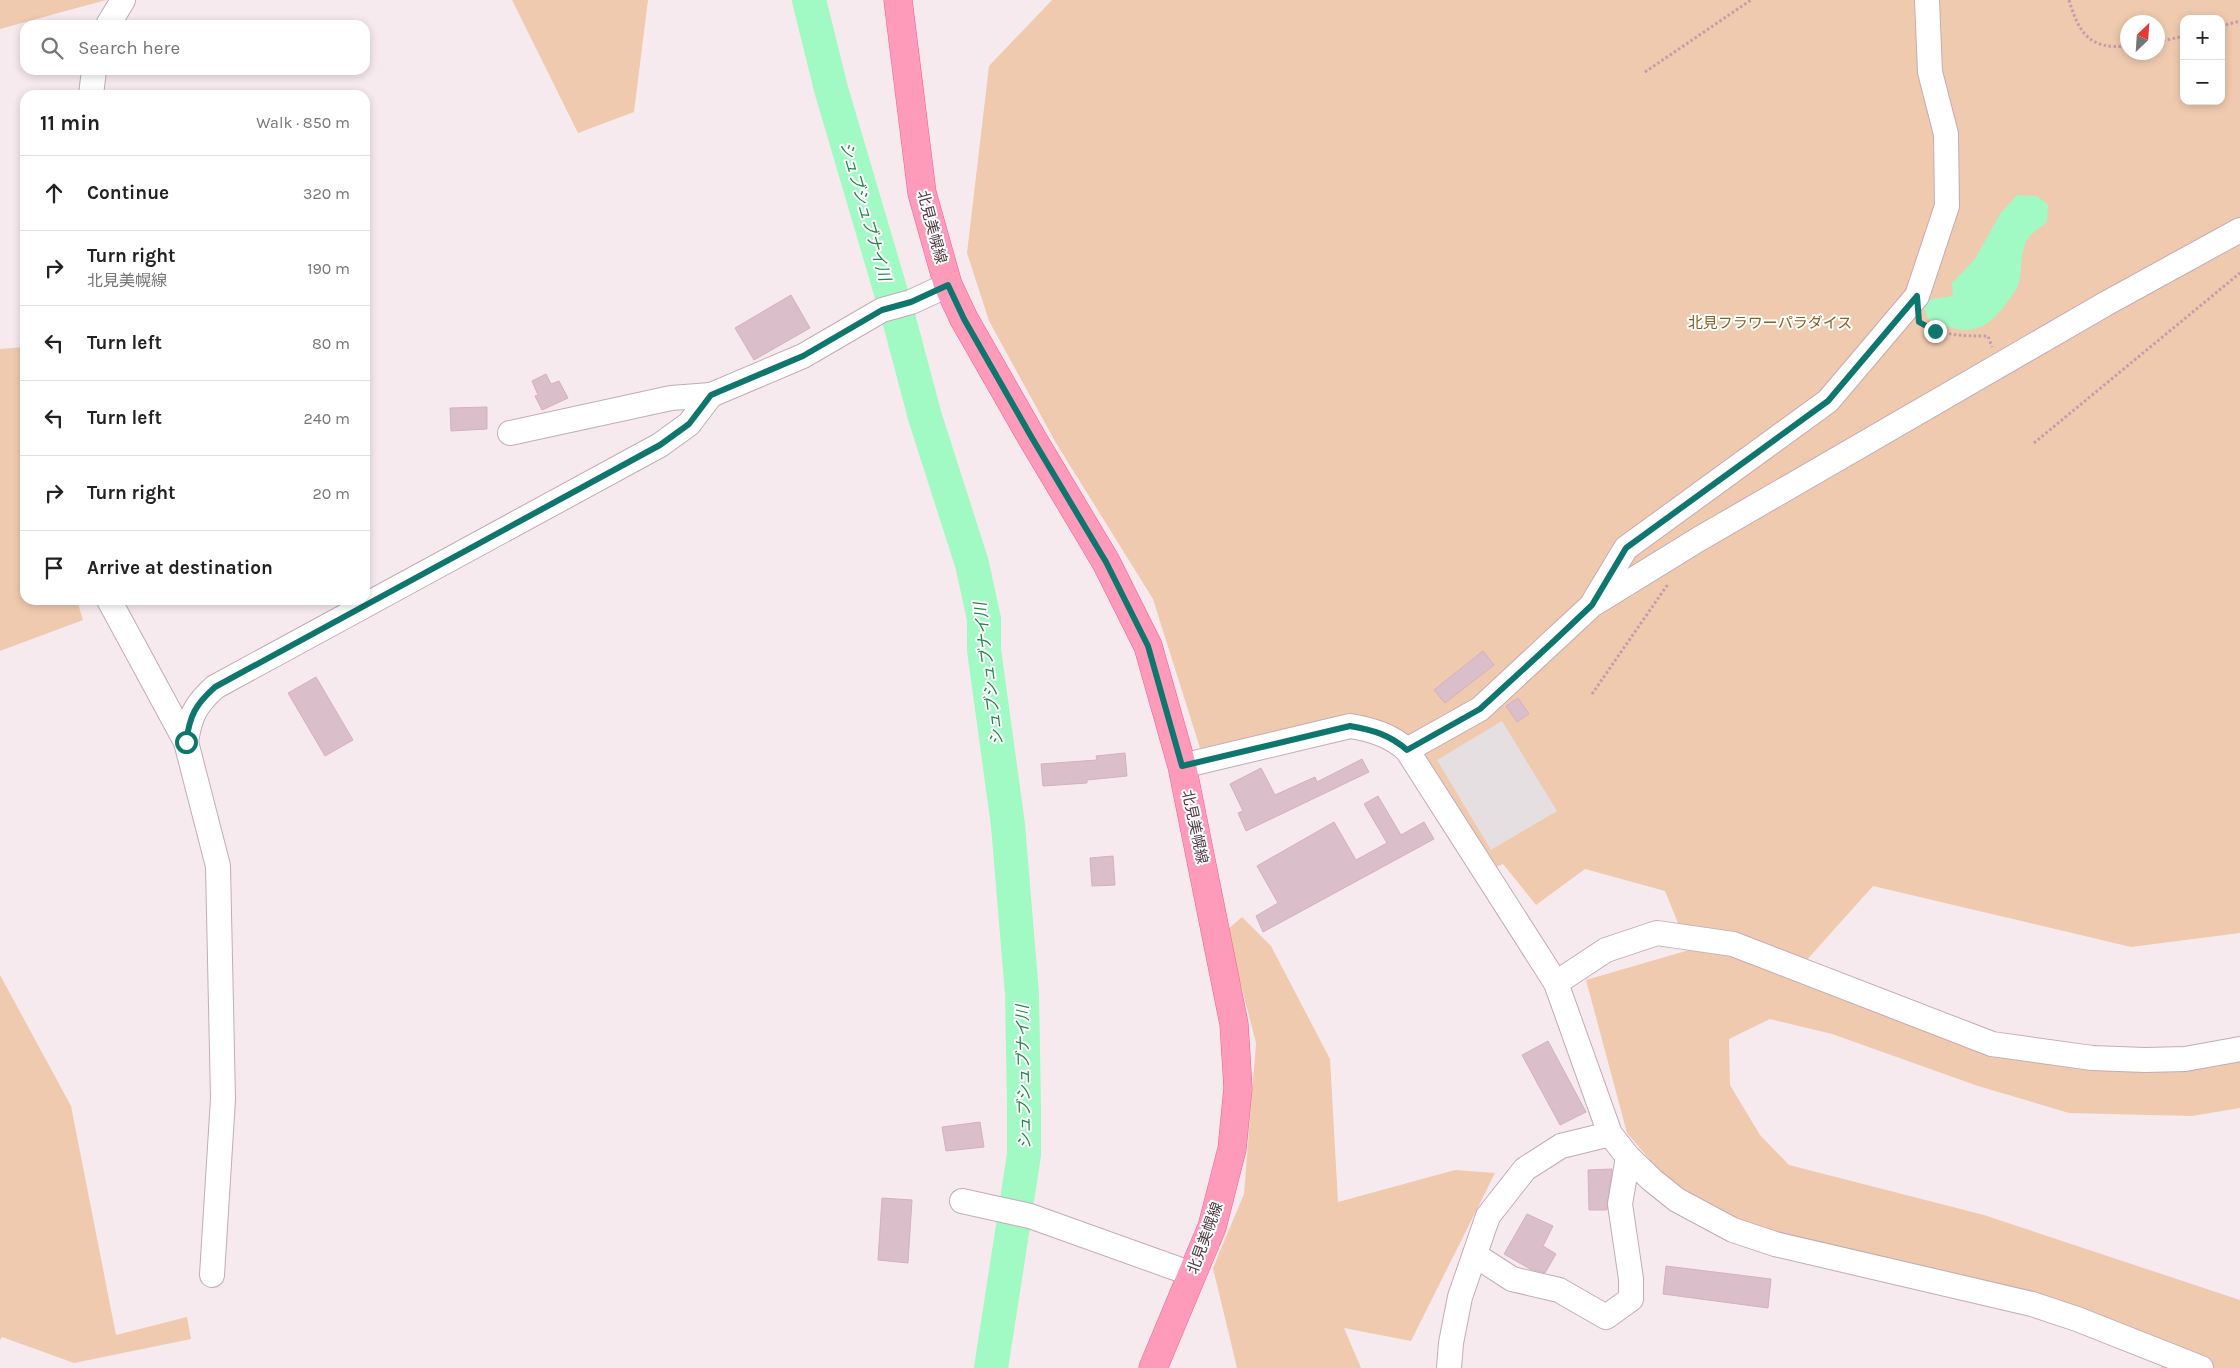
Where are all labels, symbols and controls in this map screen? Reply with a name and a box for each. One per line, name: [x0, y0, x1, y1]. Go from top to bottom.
north arrow: [2120, 15, 2165, 60]
map controls: [2180, 15, 2225, 105]
button: +: [2180, 15, 2225, 60]
search box: [20, 20, 370, 75]
icon: search: [38, 34, 66, 62]
text: Search here: [78, 37, 180, 59]
button: −: [2180, 60, 2225, 105]
text: 11 min: [40, 111, 100, 135]
text: Walk · 850 m: [256, 113, 350, 132]
water label: シュブシュブナイ川: [837, 139, 895, 285]
icon: ahead: [40, 179, 68, 207]
text: Continue: [87, 182, 169, 204]
text: 320 m: [303, 184, 350, 203]
street label: 北見美幌線: [914, 188, 950, 266]
text: Turn right: [87, 245, 176, 267]
icon: right: [40, 254, 68, 282]
text: 190 m: [307, 259, 350, 278]
text: 北見美幌線: [87, 271, 167, 290]
park label: 北見フラワーパラダイス: [1688, 314, 1852, 332]
route end: [1924, 320, 1947, 343]
icon: left: [40, 329, 68, 357]
text: Turn left: [87, 332, 162, 354]
text: 80 m: [312, 334, 350, 353]
icon: left: [40, 404, 68, 432]
text: Turn left: [87, 407, 162, 429]
text: 240 m: [304, 409, 350, 428]
icon: right: [40, 479, 68, 507]
text: Turn right: [87, 482, 176, 504]
text: 20 m: [312, 484, 350, 503]
icon: arrive: [40, 554, 68, 582]
text: Arrive at destination: [87, 557, 273, 579]
water label: シュブシュブナイ川: [970, 599, 1007, 747]
route start: [175, 731, 198, 754]
street label: 北見美幌線: [1178, 788, 1212, 866]
water label: シュブシュブナイ川: [1013, 1003, 1034, 1149]
street label: 北見美幌線: [1184, 1200, 1226, 1276]

